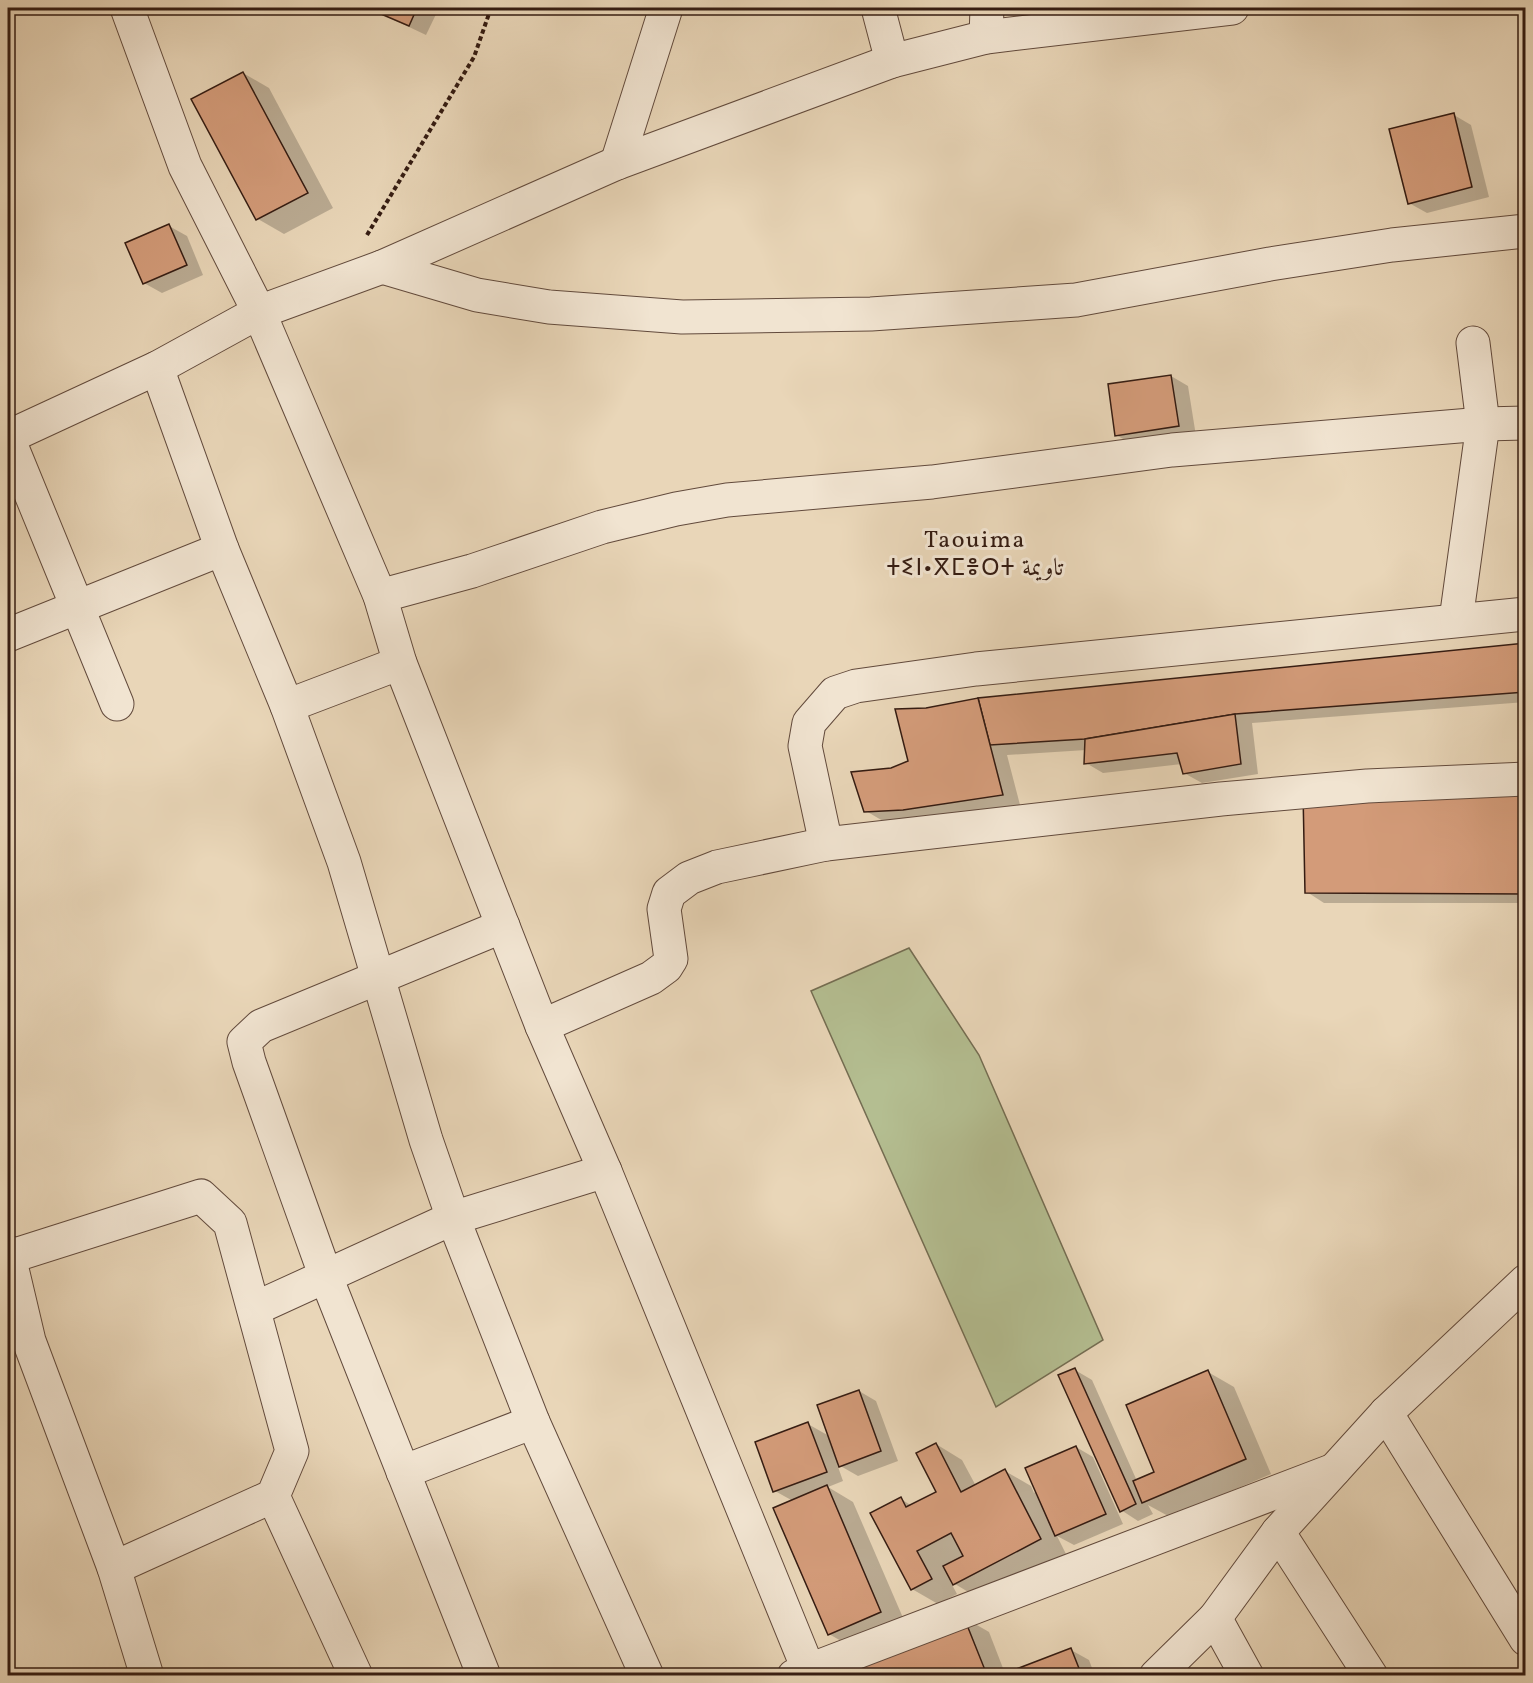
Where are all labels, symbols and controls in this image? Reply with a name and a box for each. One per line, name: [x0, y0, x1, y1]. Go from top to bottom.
district label: Taouima ⵜⵉⵏ•ⴳⵎⴻⵔⵜ تاويمة: [887, 524, 1064, 586]

